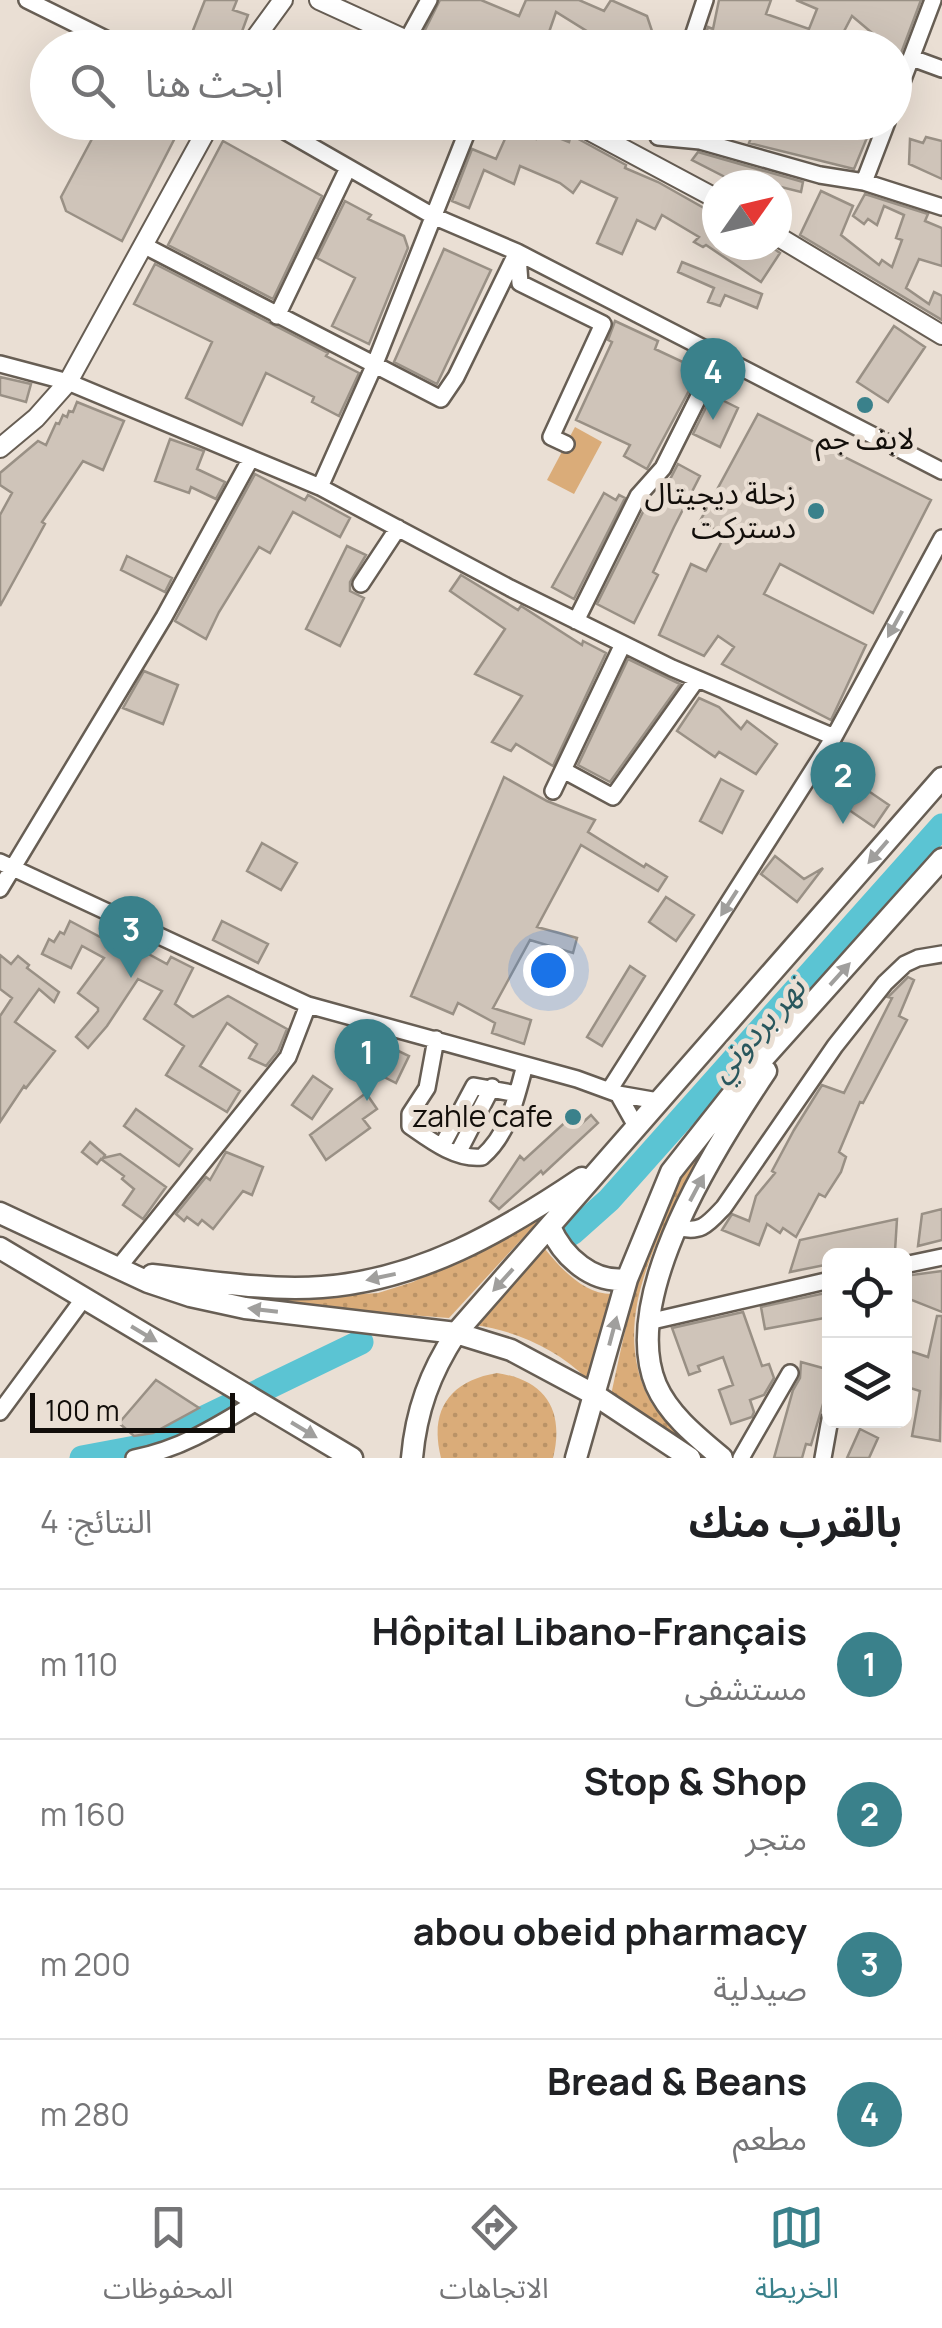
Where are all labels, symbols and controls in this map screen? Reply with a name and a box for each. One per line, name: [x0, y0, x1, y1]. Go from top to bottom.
search box: [30, 30, 912, 140]
text: ابحث هنا: [145, 56, 284, 108]
icon: search: [65, 58, 120, 113]
north arrow: [702, 170, 792, 260]
pin: 4: [680, 338, 746, 420]
marker: لابف جم: [854, 394, 876, 416]
place label: لابف جم: [816, 417, 915, 462]
place label: زحلة ديجيتال دستركت: [645, 472, 796, 547]
marker: زحلة ديجيتال دستركت: [805, 500, 827, 522]
one-way arrow: [887, 609, 904, 638]
pin: 2: [810, 742, 876, 824]
one-way arrow: [868, 839, 890, 864]
one-way arrow: [721, 889, 739, 916]
pin: 3: [98, 896, 164, 978]
your location: [523, 945, 574, 996]
one-way arrow: [828, 962, 850, 987]
water label: نهر بردوني: [698, 965, 820, 1093]
pin: 1: [334, 1018, 400, 1101]
place label: zahle cafe: [412, 1095, 553, 1136]
marker: zahle cafe: [562, 1106, 584, 1128]
one-way arrow: [689, 1173, 706, 1202]
map controls: [822, 1248, 912, 1428]
button: locate: [822, 1248, 912, 1338]
one-way arrow: [492, 1268, 514, 1293]
one-way arrow: [365, 1270, 396, 1286]
one-way arrow: [246, 1302, 278, 1318]
one-way arrow: [606, 1315, 621, 1346]
one-way arrow: [130, 1325, 158, 1342]
button: layers: [822, 1338, 912, 1428]
scale bar: [30, 1388, 235, 1432]
text: 100 m: [45, 1391, 119, 1429]
one-way arrow: [291, 1420, 318, 1438]
text: بالقرب منك: [689, 1492, 902, 1550]
text: النتائج: 4: [40, 1499, 152, 1543]
text: Hôpital Libano-Français: [372, 1604, 807, 1656]
text: 110 m: [40, 1642, 118, 1686]
text: 1: [862, 1642, 877, 1686]
text: مستشفى: [684, 1666, 807, 1710]
text: Stop & Shop: [583, 1754, 807, 1806]
text: 160 m: [40, 1792, 125, 1836]
text: 2: [860, 1792, 879, 1836]
text: متجر: [745, 1816, 807, 1860]
text: abou obeid pharmacy: [413, 1904, 807, 1956]
text: 200 m: [40, 1942, 131, 1986]
text: 3: [860, 1942, 879, 1986]
text: صيدلية: [713, 1966, 807, 2010]
text: Bread & Beans: [547, 2054, 807, 2106]
text: 280 m: [40, 2092, 130, 2136]
text: 4: [860, 2092, 879, 2136]
text: مطعم: [733, 2116, 807, 2160]
tab: المحفوظات: [103, 2200, 233, 2319]
tab: الاتجاهات: [439, 2200, 549, 2319]
tab: الخريطة: [755, 2200, 839, 2319]

